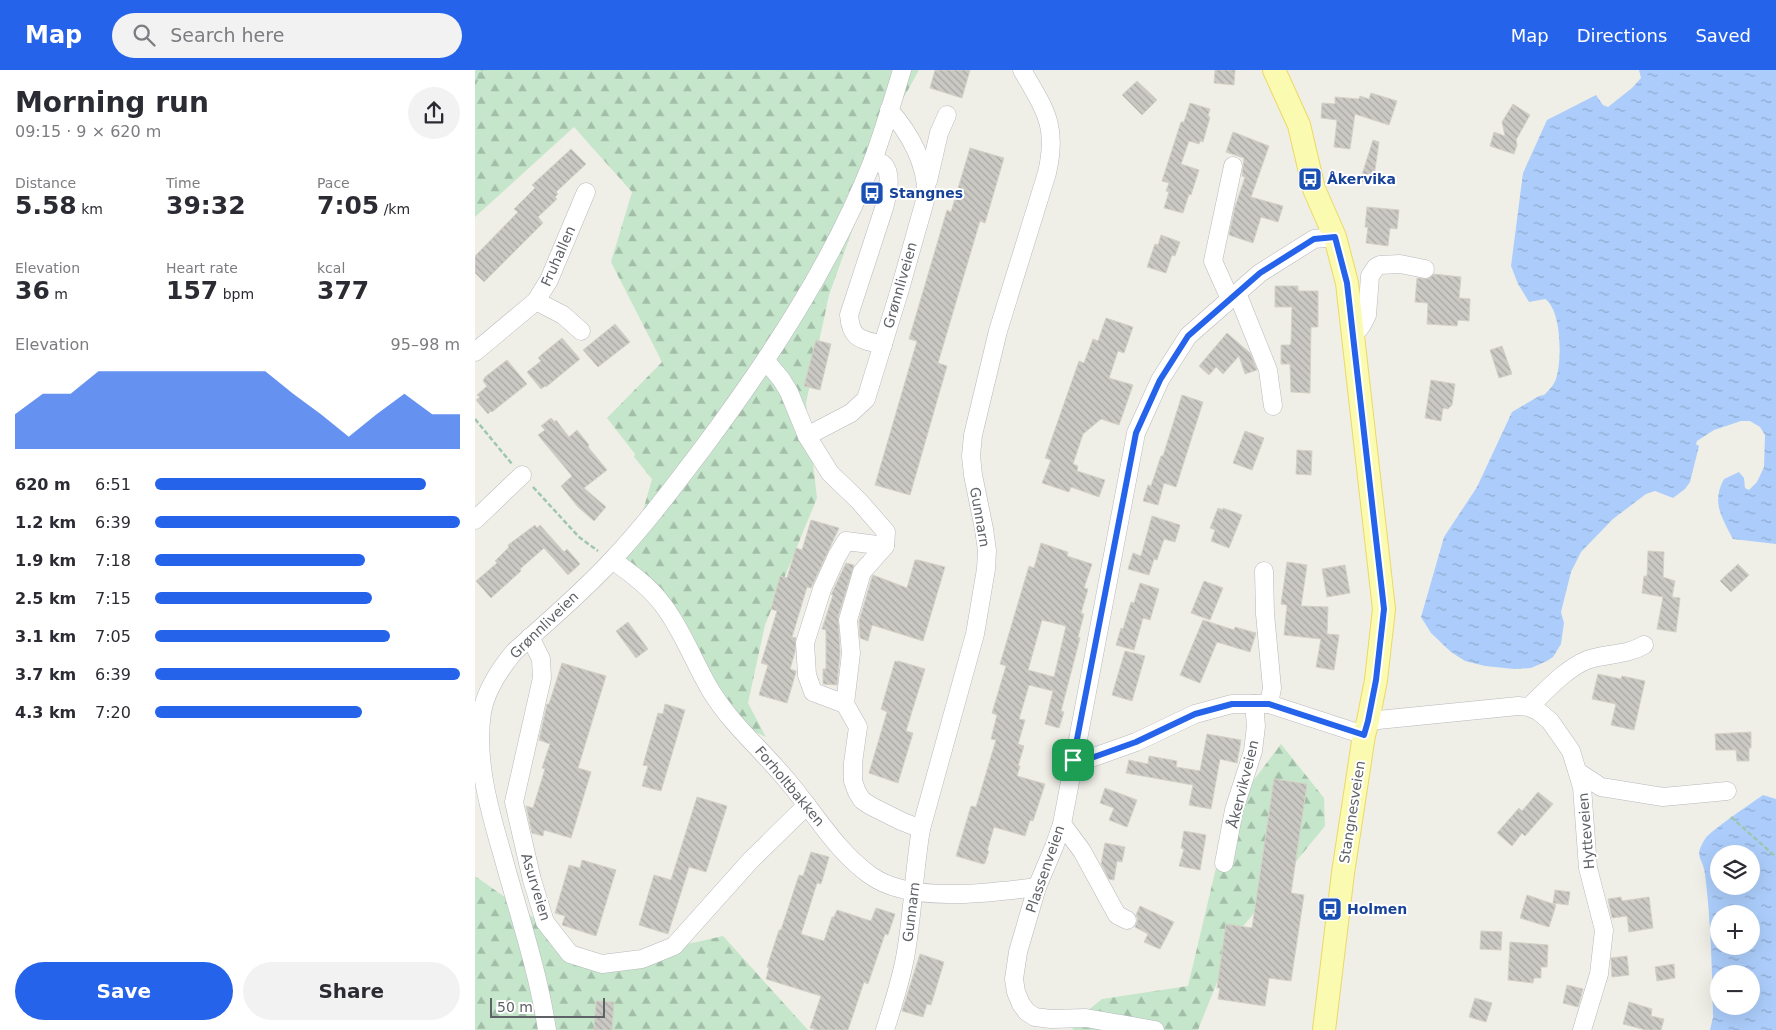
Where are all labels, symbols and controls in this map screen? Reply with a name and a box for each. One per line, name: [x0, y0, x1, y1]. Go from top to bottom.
search box: [112, 13, 462, 58]
text: Map: [25, 21, 82, 49]
icon: search: [130, 21, 158, 49]
text: Search here: [170, 24, 284, 46]
text: Map: [1511, 25, 1549, 46]
text: Directions: [1577, 25, 1667, 46]
text: Saved: [1695, 25, 1751, 46]
text: Morning run: [15, 86, 209, 119]
button: share: [408, 87, 460, 139]
text: 09:15 · 9 × 620 m: [15, 122, 161, 141]
bus stop icon: Åkervika: [1297, 166, 1323, 192]
place label: Åkervika: [1327, 171, 1396, 187]
text: Distance: [15, 175, 76, 191]
text: Time: [166, 175, 200, 191]
text: Pace: [317, 175, 350, 191]
bus stop icon: Stangnes: [859, 180, 885, 206]
place label: Stangnes: [889, 185, 963, 201]
text: 5.58: [15, 191, 77, 220]
text: 39:32: [166, 191, 246, 220]
text: 7:05: [317, 191, 379, 220]
text: km: [77, 201, 103, 217]
text: /km: [379, 201, 410, 217]
street label: Fruhallen: [538, 223, 578, 289]
street label: Grønnliveien: [880, 240, 920, 330]
text: Elevation: [15, 260, 80, 276]
text: Heart rate: [166, 260, 238, 276]
text: kcal: [317, 260, 345, 276]
text: 36: [15, 276, 50, 305]
text: 157: [166, 276, 218, 305]
text: 377: [317, 276, 369, 305]
text: m: [50, 286, 68, 302]
text: bpm: [218, 286, 254, 302]
text: Elevation: [15, 335, 89, 354]
text: 95–98 m: [391, 335, 460, 354]
text: 620 m: [15, 475, 71, 494]
text: 6:51: [95, 475, 131, 494]
street label: Gunnarn: [967, 486, 993, 548]
text: 1.2 km: [15, 513, 76, 532]
text: 6:39: [95, 513, 131, 532]
text: 1.9 km: [15, 551, 76, 570]
text: 7:18: [95, 551, 131, 570]
street label: Grønnliveien: [506, 588, 582, 662]
text: 2.5 km: [15, 589, 76, 608]
text: 7:15: [95, 589, 131, 608]
text: 3.1 km: [15, 627, 76, 646]
text: 7:05: [95, 627, 131, 646]
text: 3.7 km: [15, 665, 76, 684]
text: 6:39: [95, 665, 131, 684]
text: 4.3 km: [15, 703, 76, 722]
text: 7:20: [95, 703, 131, 722]
street label: Åkervikveien: [1224, 738, 1262, 830]
pin: [1052, 739, 1094, 781]
street label: Forholtbakken: [752, 743, 828, 829]
icon: arrive: [1059, 746, 1087, 774]
street label: Stangnesveien: [1336, 759, 1368, 865]
street label: Hytteveien: [1575, 792, 1597, 870]
street label: Plassenveien: [1023, 823, 1067, 915]
map controls: [1710, 845, 1760, 1015]
button: layers: [1710, 845, 1760, 895]
street label: Asurveien: [518, 851, 554, 923]
street label: Gunnarn: [899, 881, 923, 943]
bus stop icon: Holmen: [1317, 896, 1343, 922]
place label: Holmen: [1347, 901, 1407, 917]
button: +: [1710, 905, 1760, 955]
button: Save: [15, 962, 233, 1020]
button: Share: [243, 962, 460, 1020]
button: −: [1710, 965, 1760, 1015]
scale bar: [490, 995, 605, 1018]
text: 50 m: [497, 999, 533, 1015]

